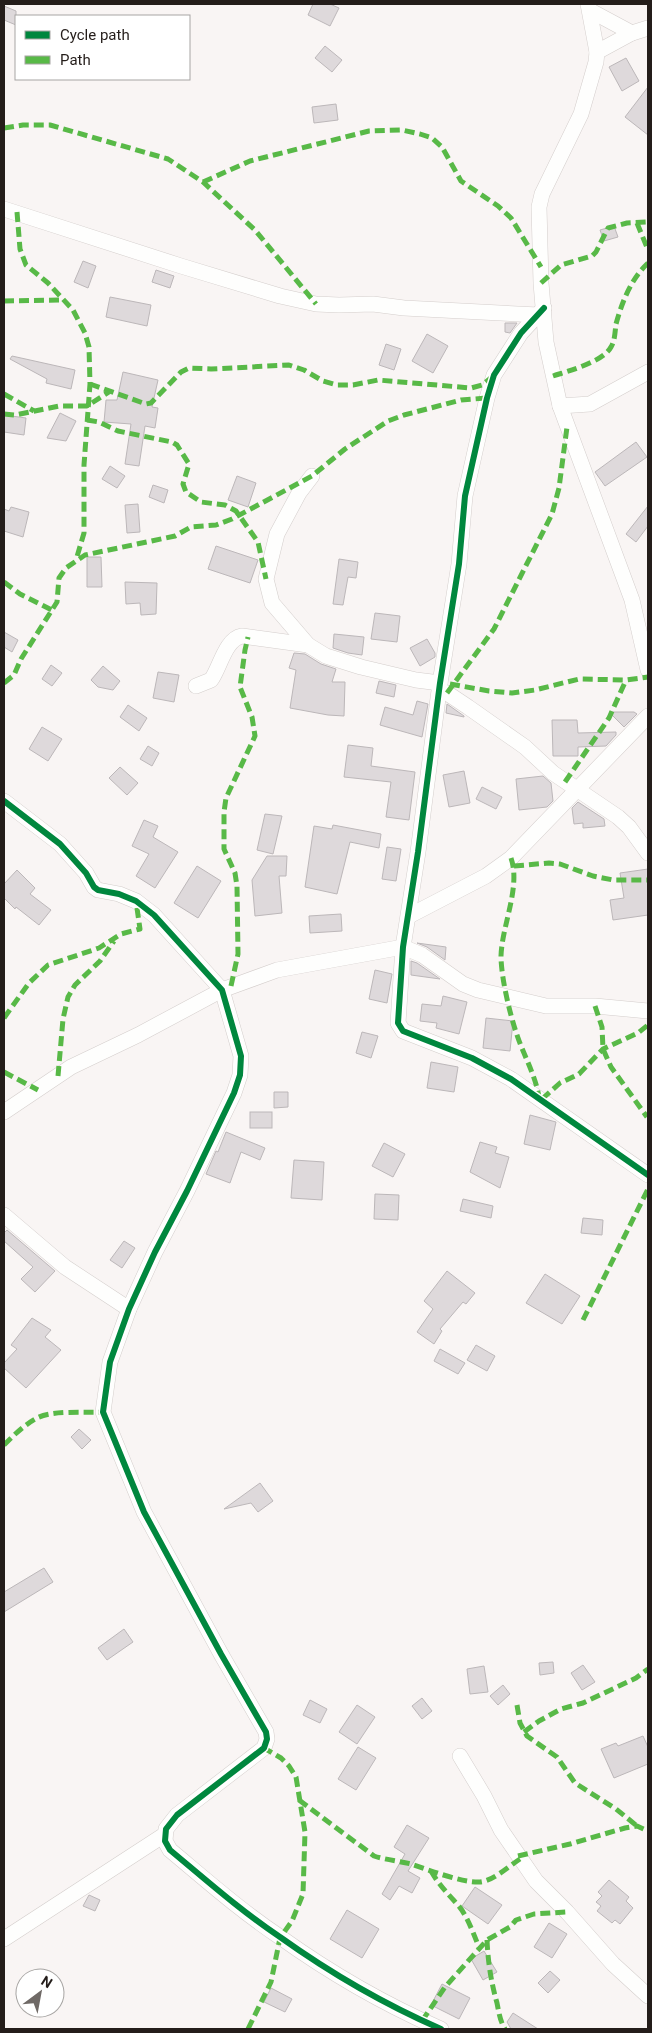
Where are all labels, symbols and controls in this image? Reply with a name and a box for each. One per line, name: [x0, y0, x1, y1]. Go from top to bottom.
legend: [15, 15, 190, 80]
text: Cycle path: [60, 26, 130, 44]
text: Path: [60, 51, 91, 69]
north arrow: [15, 1968, 65, 2018]
text: N: [38, 1973, 55, 1991]

